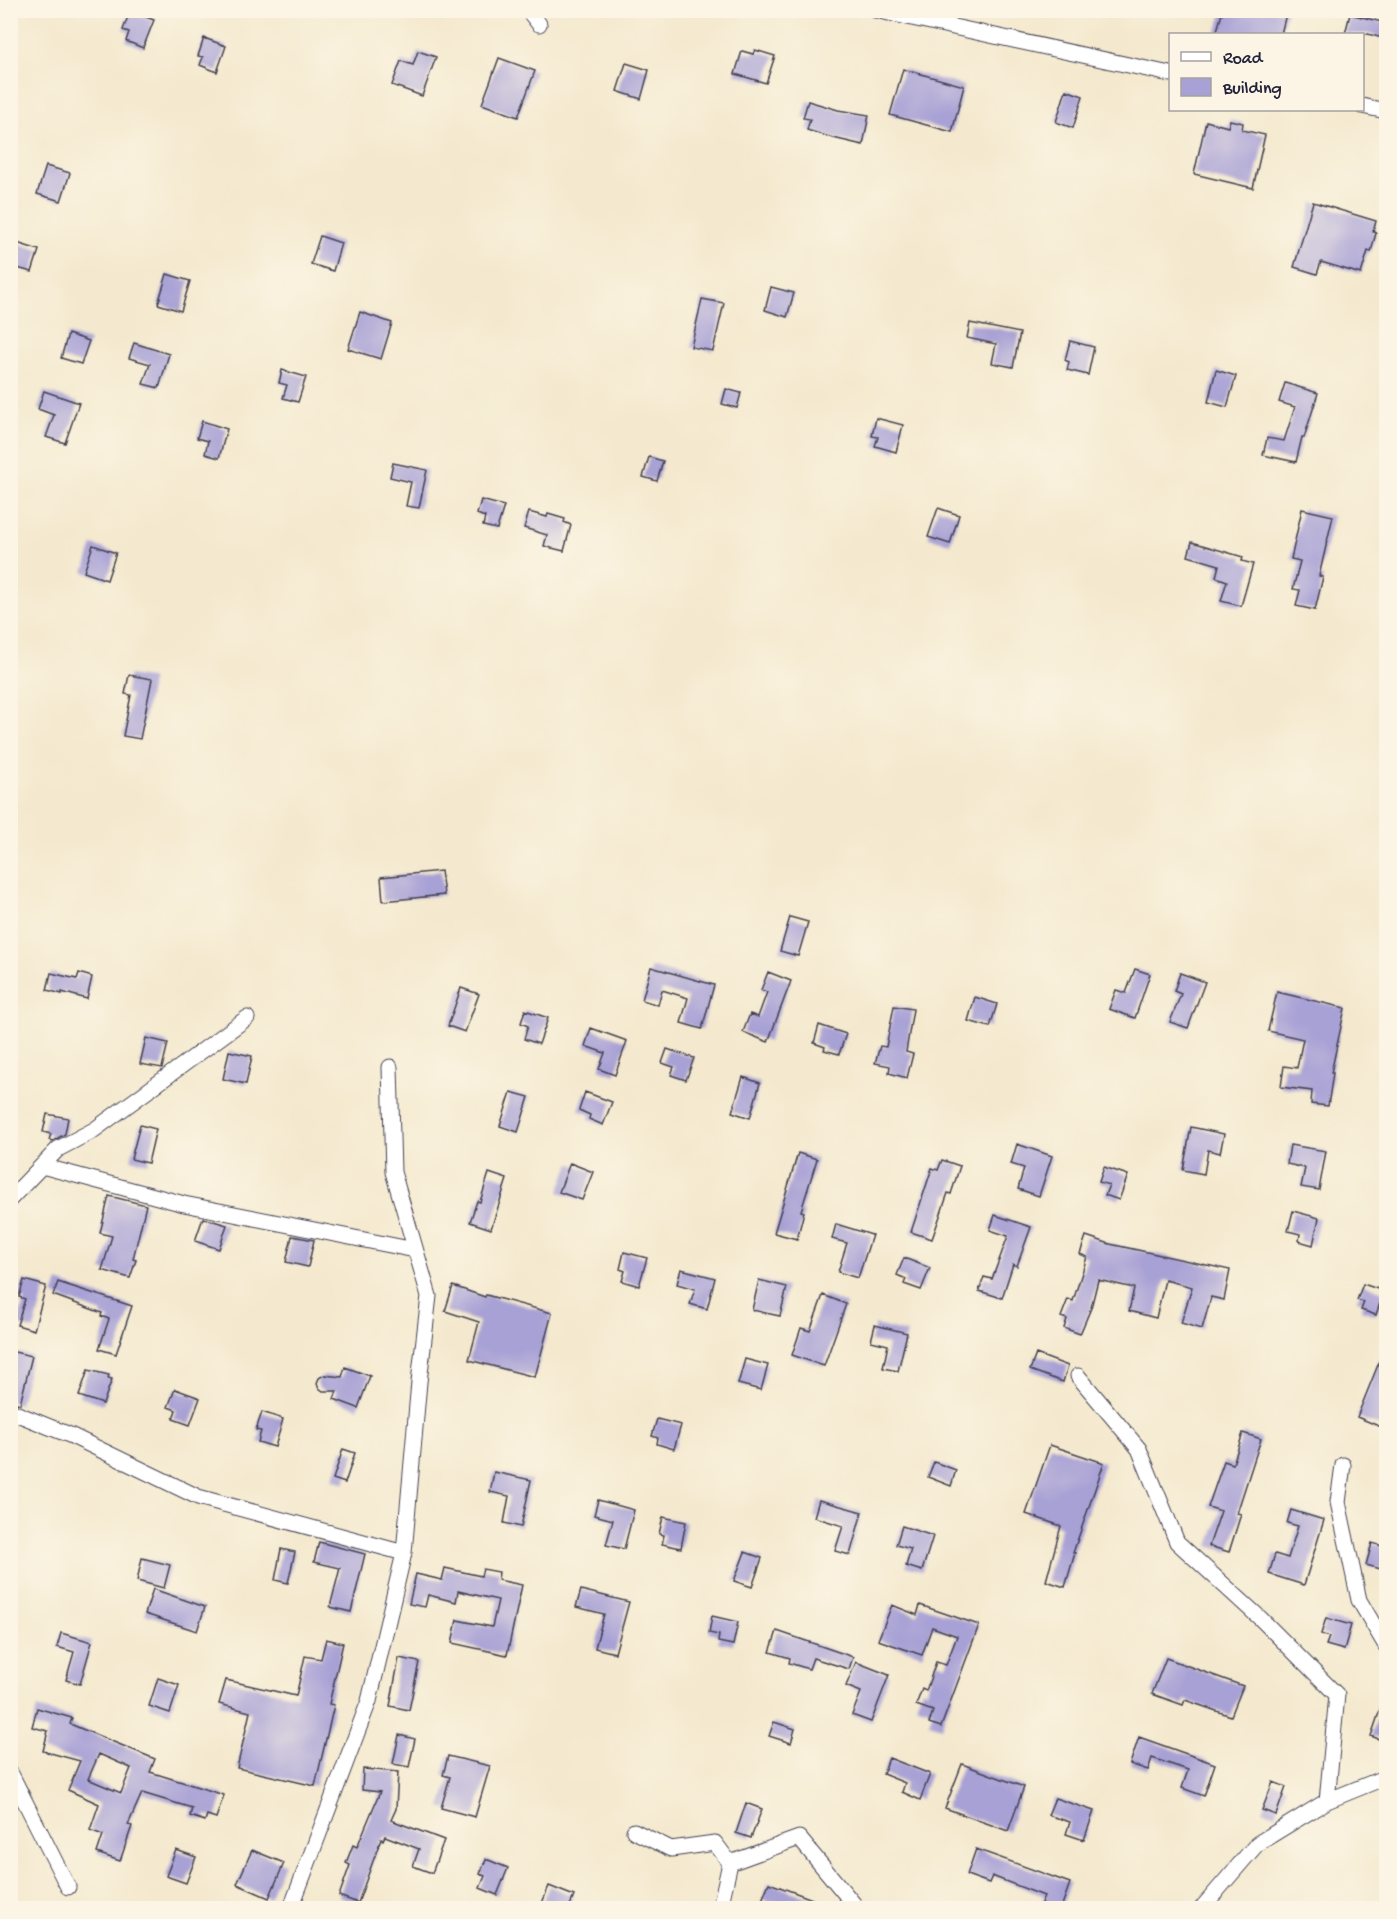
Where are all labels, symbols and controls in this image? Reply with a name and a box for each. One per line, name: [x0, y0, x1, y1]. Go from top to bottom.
legend: [1169, 33, 1364, 111]
text: Road: [1223, 49, 1264, 70]
text: Building: [1222, 79, 1282, 100]

